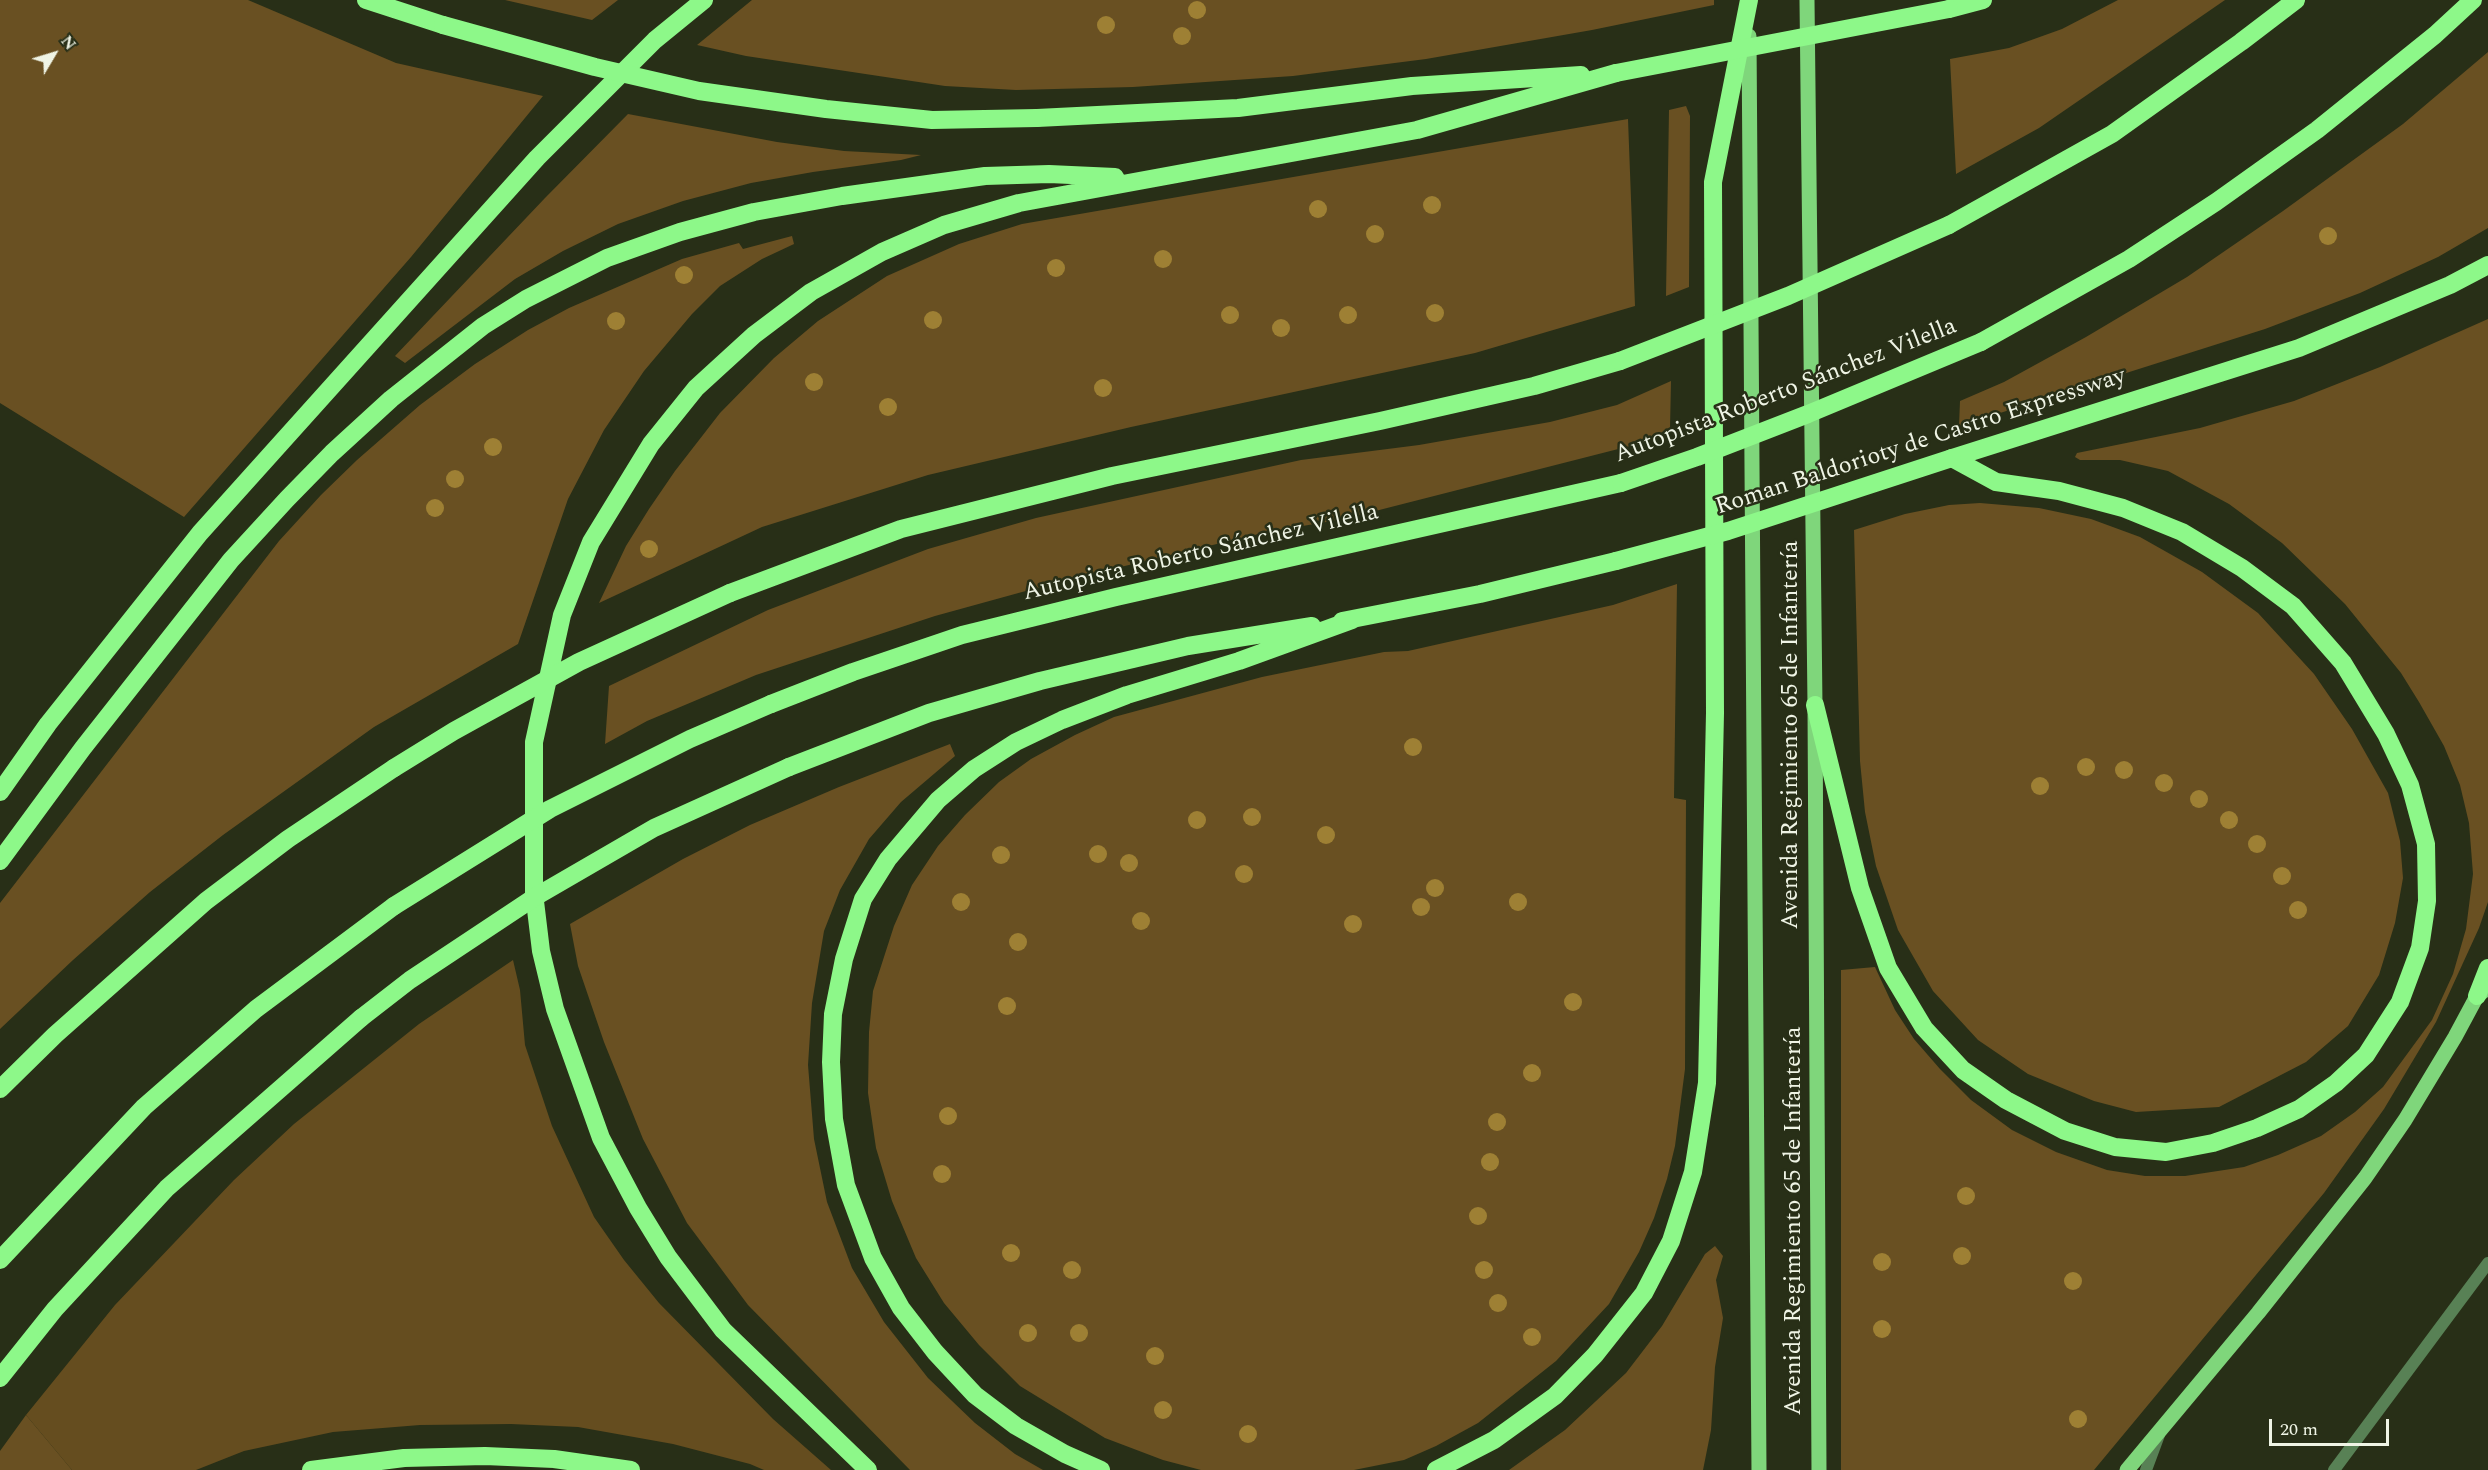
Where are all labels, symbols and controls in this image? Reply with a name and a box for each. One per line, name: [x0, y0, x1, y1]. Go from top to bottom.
north arrow: [24, 24, 84, 84]
text: N: [55, 30, 82, 55]
street label: Autopista Roberto Sánchez Vilella: [1611, 313, 1961, 471]
street label: Roman Baldorioty de Castro Expressway: [1712, 363, 2130, 523]
street label: Autopista Roberto Sánchez Vilella: [1020, 499, 1382, 609]
street label: Avenida Regimiento 65 de Infantería: [1778, 541, 1806, 929]
street label: Avenida Regimiento 65 de Infantería: [1781, 1027, 1809, 1415]
scale bar: [2272, 1407, 2392, 1445]
text: 20 m: [2280, 1416, 2318, 1443]

